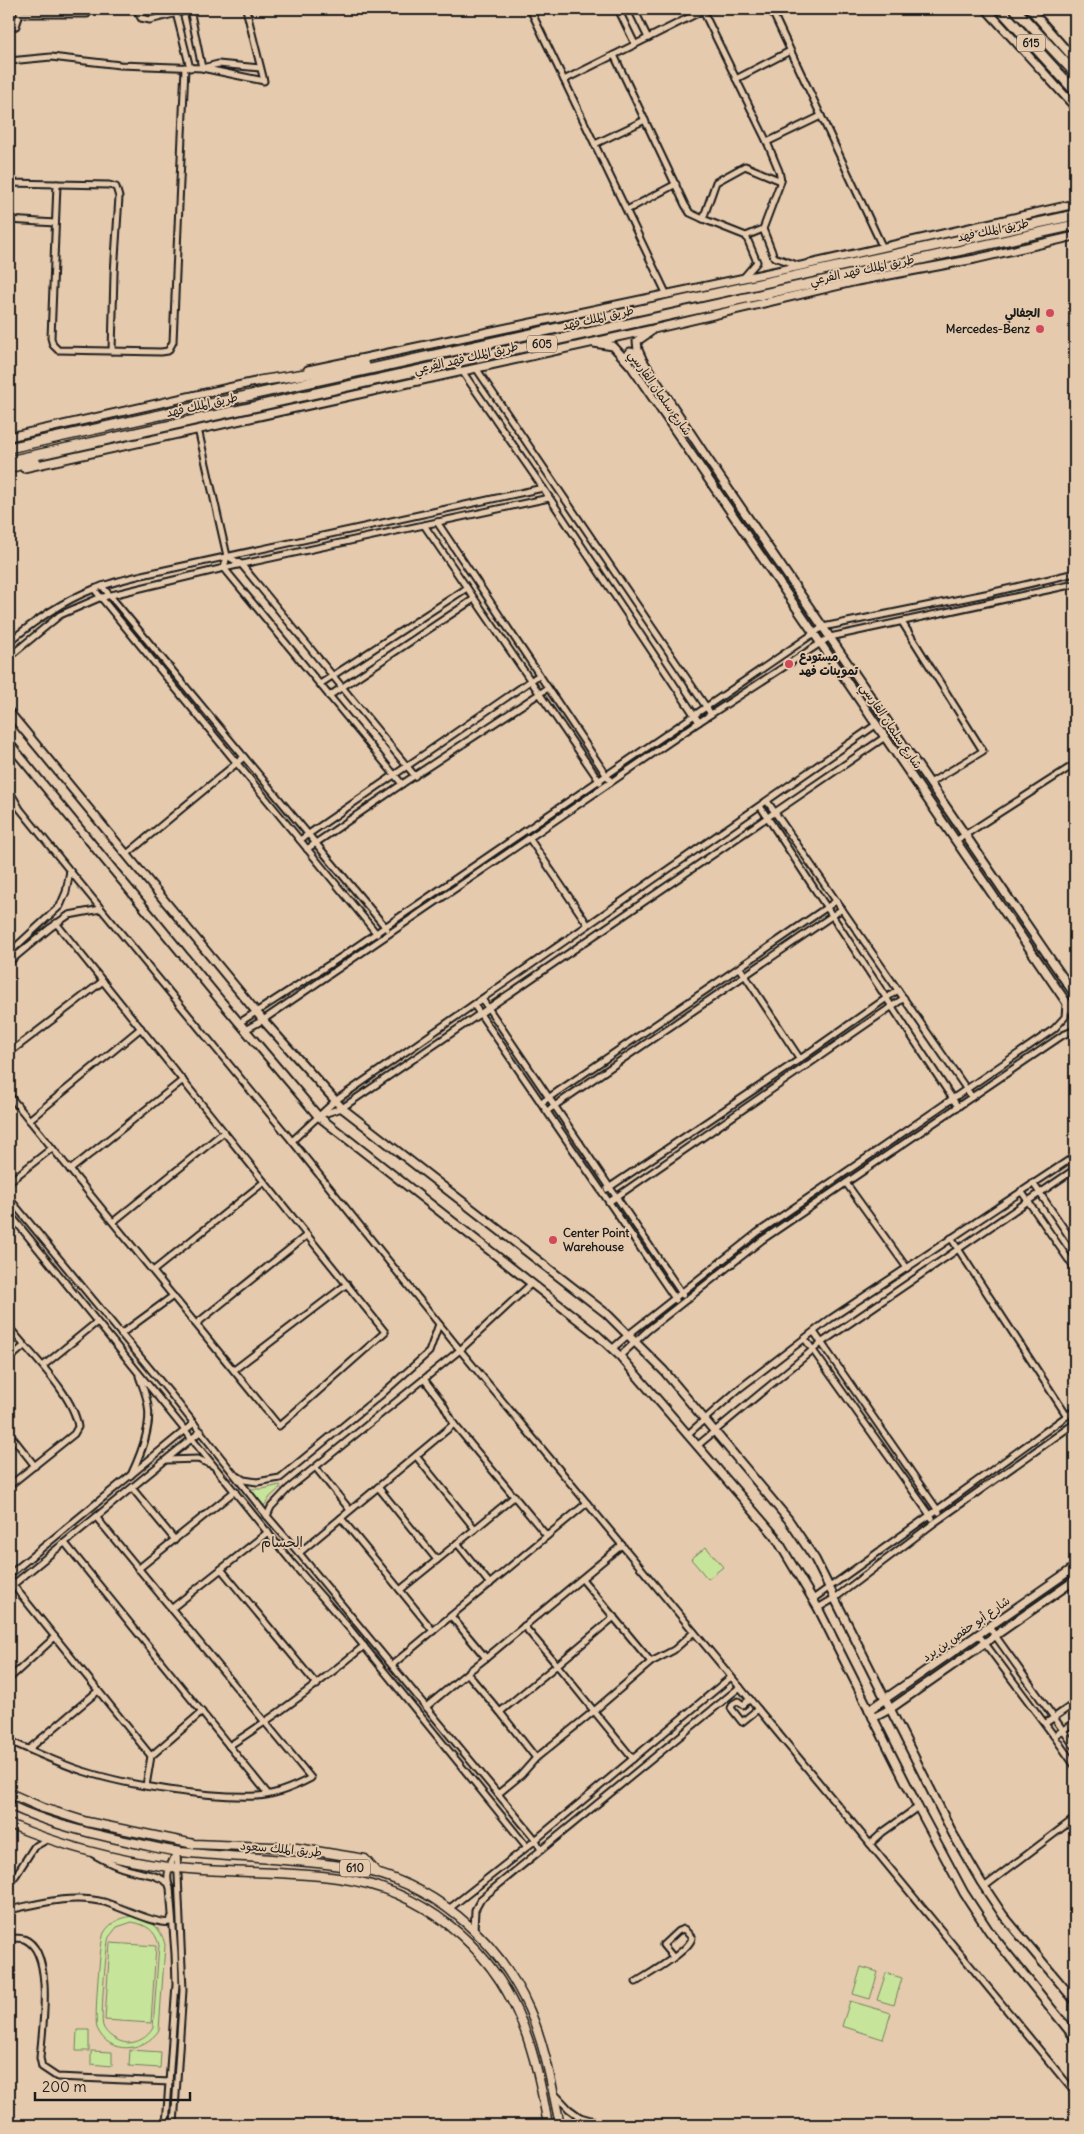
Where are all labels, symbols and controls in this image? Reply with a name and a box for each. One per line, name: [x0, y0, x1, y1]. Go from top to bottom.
road number: 615: [1017, 34, 1045, 52]
street label: طريق الملك فهد: [956, 215, 1030, 244]
street label: طريق الملك فهد الفرعي: [808, 251, 916, 292]
street label: طريق الملك فهد: [561, 302, 635, 333]
place label: الجفالي: [1005, 305, 1040, 324]
marker: الجفالي: [1044, 307, 1056, 319]
place label: Mercedes-Benz: [946, 321, 1030, 336]
marker: Mercedes-Benz: [1034, 323, 1046, 335]
road number: 605: [527, 336, 557, 352]
street label: طريق الملك فهد الفرعي: [412, 338, 520, 381]
street label: شارع سلمان الفارسي: [622, 347, 695, 440]
street label: طريق الملك فهد: [165, 389, 239, 420]
place label: مستودع تموينات فهد: [799, 649, 859, 679]
marker: مستودع تموينات فهد: [783, 658, 795, 670]
street label: شارع سلمان الفارسي: [854, 680, 926, 774]
place label: Center Point Warehouse: [563, 1225, 630, 1254]
marker: Center Point Warehouse: [547, 1234, 559, 1246]
district label: الحسام: [261, 1533, 303, 1553]
street label: شارع أبو حفص بن برد: [919, 1593, 1014, 1666]
street label: طريق الملك سعود: [239, 1837, 323, 1861]
road number: 610: [340, 1860, 370, 1876]
scale bar: [35, 2069, 190, 2101]
text: 200 m: [42, 2077, 87, 2096]

